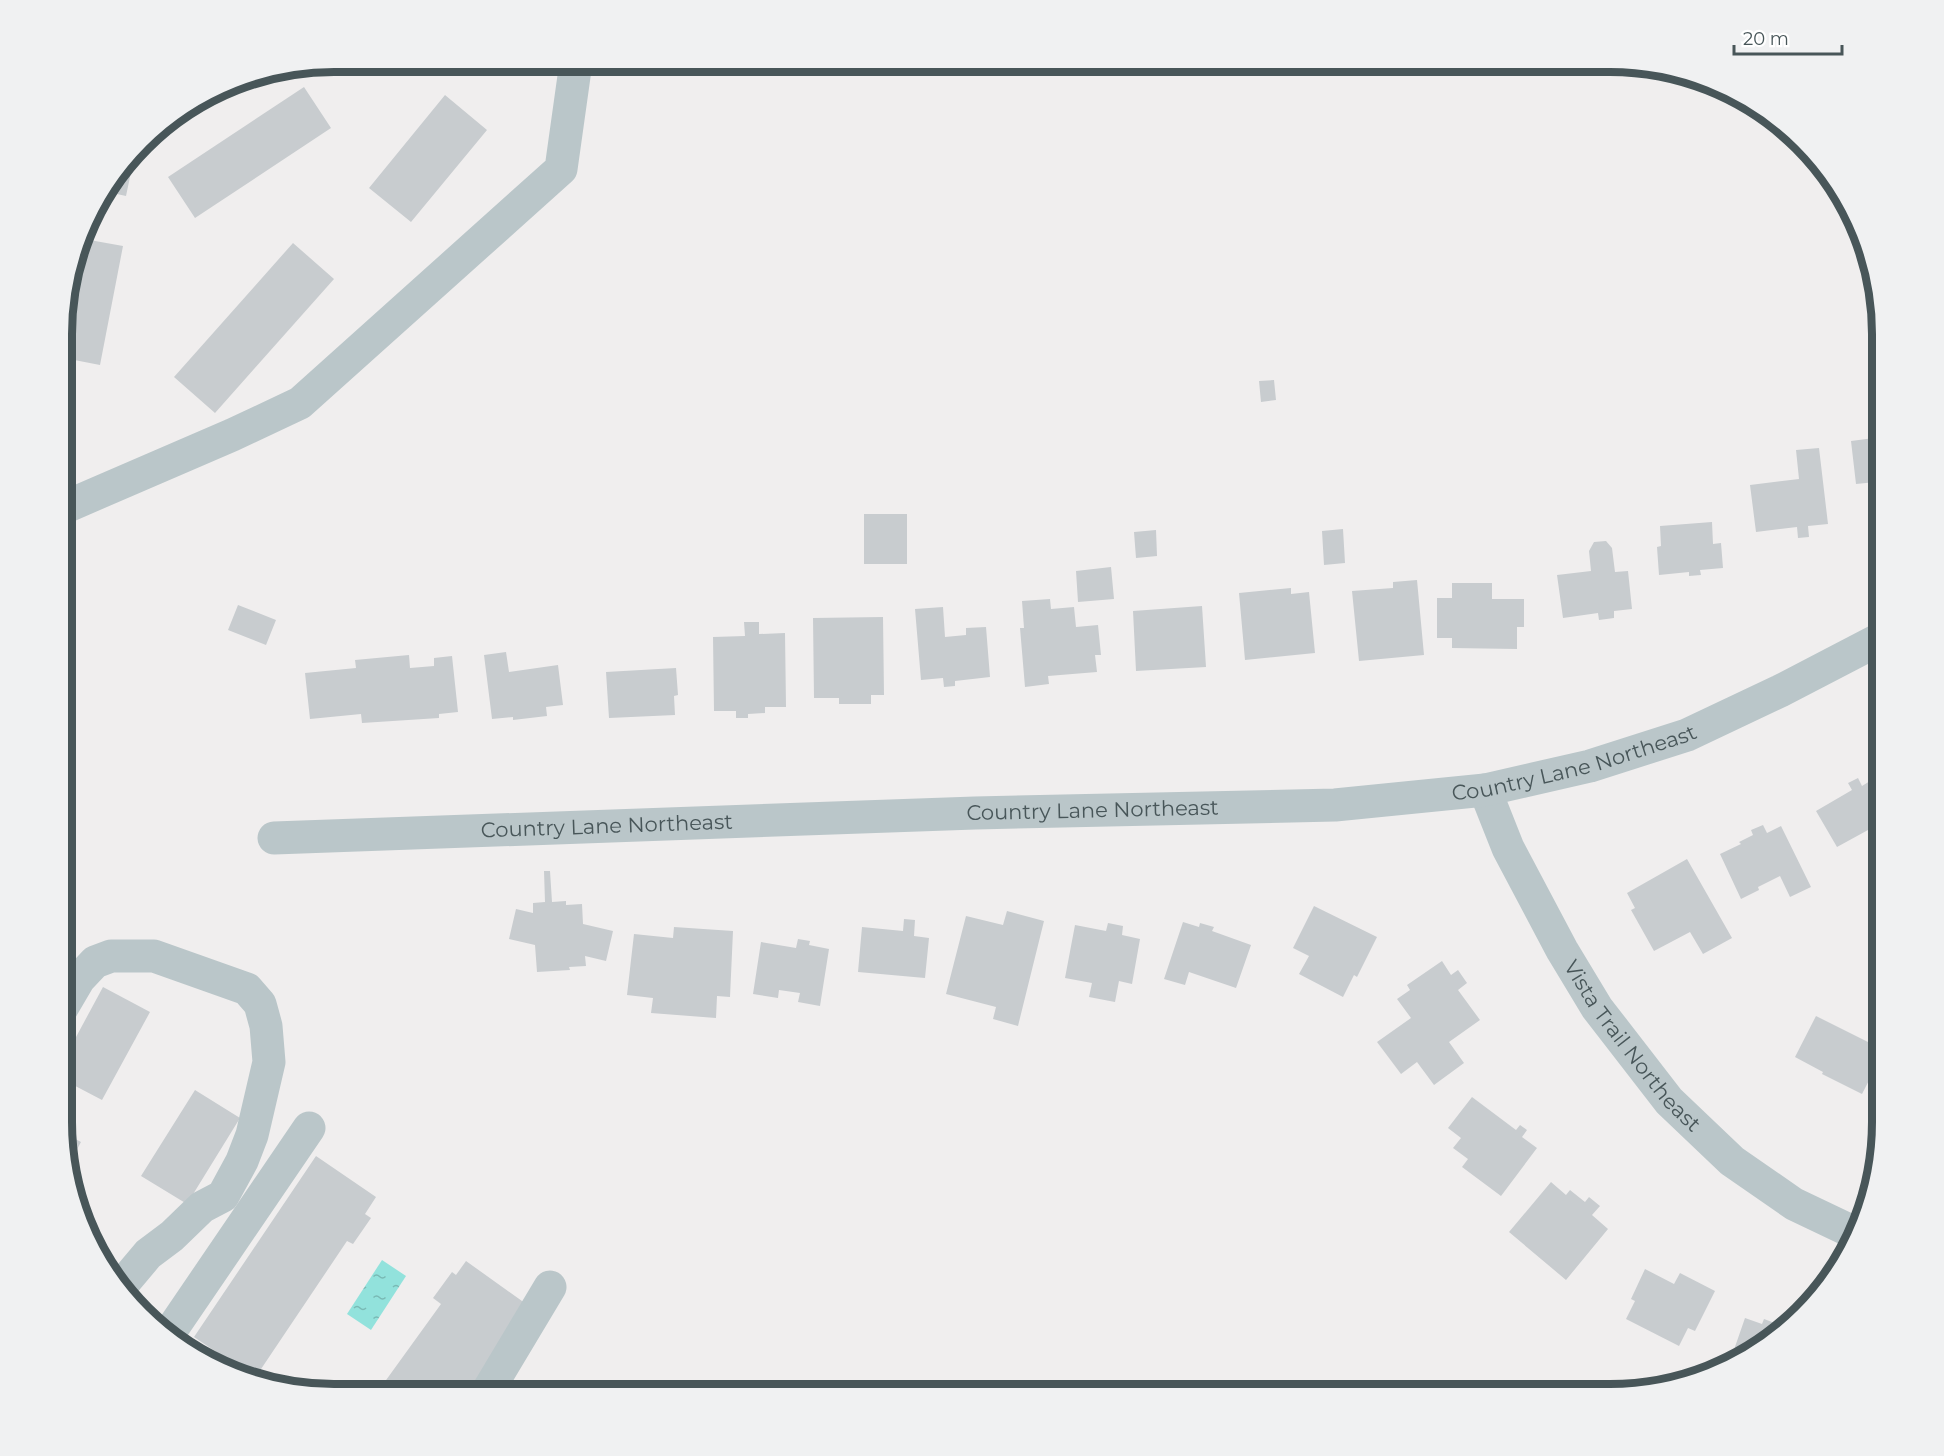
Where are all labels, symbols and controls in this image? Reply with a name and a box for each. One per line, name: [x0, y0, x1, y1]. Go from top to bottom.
scale bar: [1734, 18, 1842, 56]
text: 20 m: [1743, 28, 1789, 50]
street label: Country Lane Northeast: [1451, 719, 1700, 805]
street label: Country Lane Northeast: [966, 795, 1219, 825]
street label: Country Lane Northeast: [480, 809, 733, 843]
street label: Vista Trail Northeast: [1559, 955, 1706, 1136]

